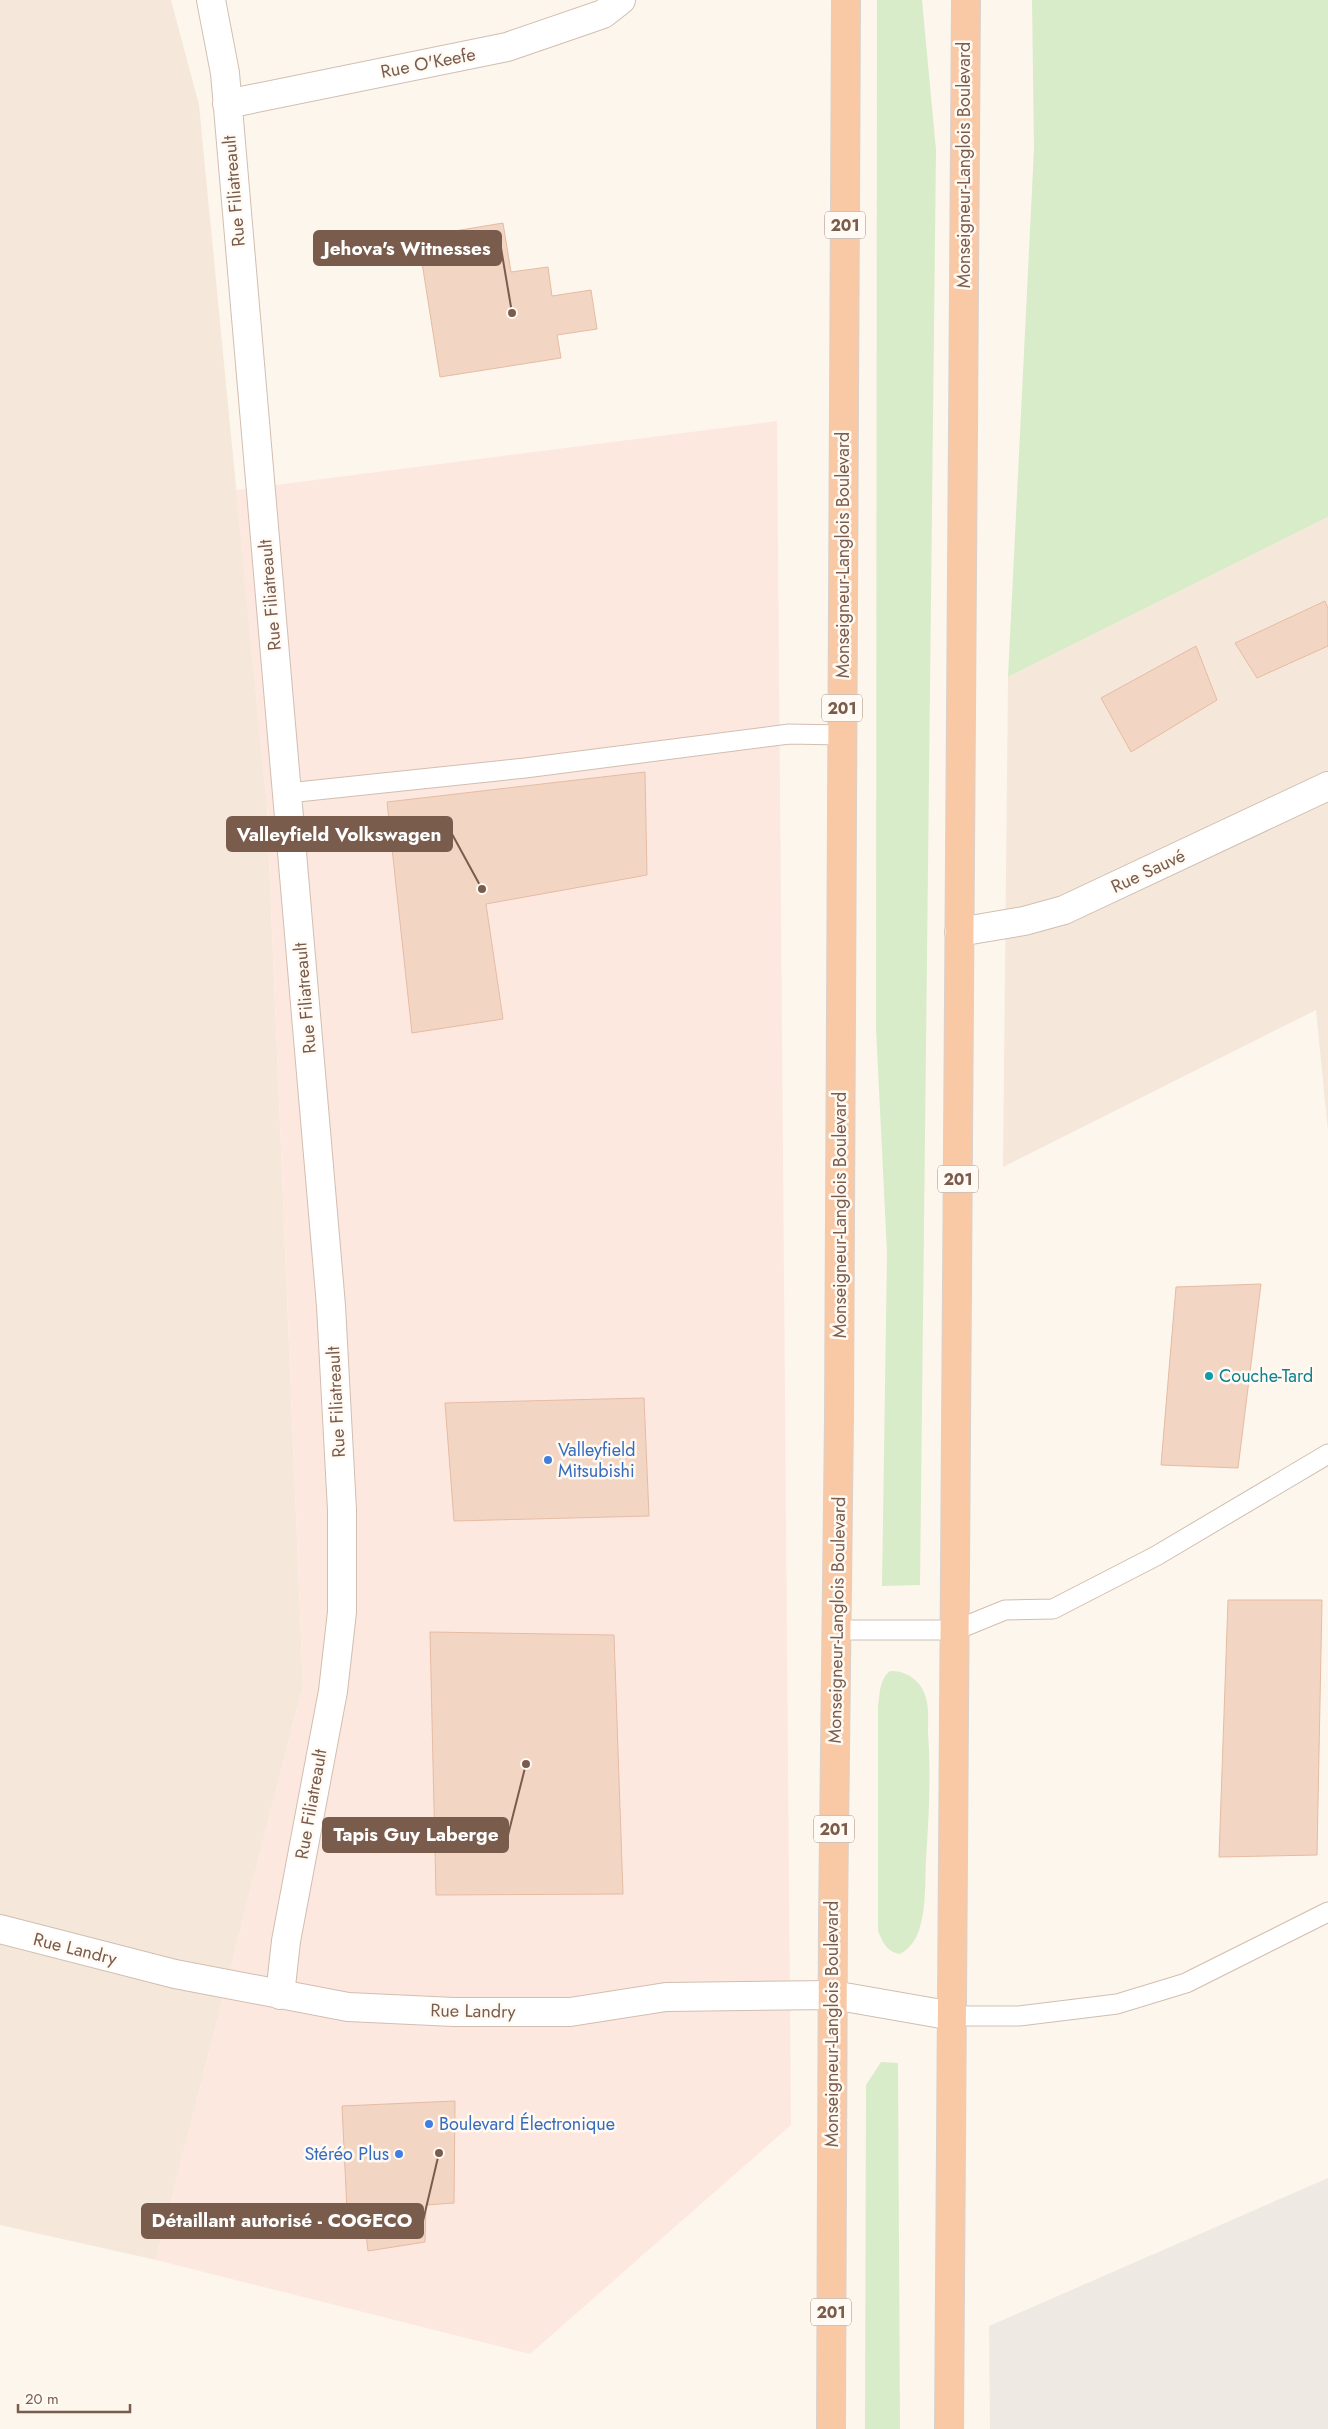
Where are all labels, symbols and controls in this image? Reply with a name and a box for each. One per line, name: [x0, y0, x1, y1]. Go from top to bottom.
street label: Rue O'Keefe: [378, 41, 478, 85]
street label: Monseigneur-Langlois Boulevard: [951, 42, 977, 288]
street label: Rue Filiatreault: [216, 134, 252, 248]
road number: 201: [825, 212, 865, 238]
callout: Jehova's Witnesses: [314, 231, 501, 265]
text: Jehova's Witnesses: [319, 235, 491, 262]
street label: Monseigneur-Langlois Boulevard: [830, 432, 856, 678]
street label: Rue Filiatreault: [252, 538, 288, 652]
road number: 201: [822, 694, 862, 721]
callout: Valleyfield Volkswagen: [227, 817, 452, 851]
text: Valleyfield Volkswagen: [236, 821, 441, 848]
street label: Rue Sauvé: [1107, 843, 1189, 899]
street label: Rue Filiatreault: [287, 941, 323, 1055]
street label: Monseigneur-Langlois Boulevard: [827, 1092, 853, 1338]
road number: 201: [938, 1166, 978, 1192]
street label: Rue Filiatreault: [320, 1345, 352, 1458]
place label: Couche-Tard: [1219, 1363, 1313, 1389]
marker: Couche-Tard: [1203, 1370, 1215, 1382]
place label: Valleyfield Mitsubishi: [558, 1437, 635, 1484]
marker: Valleyfield Mitsubishi: [542, 1454, 554, 1466]
street label: Monseigneur-Langlois Boulevard: [822, 1496, 852, 1744]
street label: Rue Filiatreault: [289, 1746, 334, 1861]
road number: 201: [814, 1816, 854, 1842]
callout: Tapis Guy Laberge: [323, 1818, 508, 1852]
text: Tapis Guy Laberge: [333, 1821, 499, 1848]
street label: Monseigneur-Langlois Boulevard: [819, 1901, 845, 2147]
street label: Rue Landry: [30, 1926, 120, 1972]
street label: Rue Landry: [430, 1997, 516, 2025]
place label: Boulevard Électronique: [439, 2111, 615, 2137]
marker: Boulevard Électronique: [423, 2118, 435, 2130]
place label: Stéréo Plus: [304, 2141, 389, 2167]
marker: Stéréo Plus: [393, 2148, 405, 2160]
callout: Détaillant autorisé - COGECO: [142, 2204, 423, 2238]
text: Détaillant autorisé - COGECO: [152, 2207, 412, 2234]
road number: 201: [811, 2298, 851, 2326]
scale bar: [18, 2382, 130, 2414]
text: 20 m: [25, 2388, 59, 2410]

